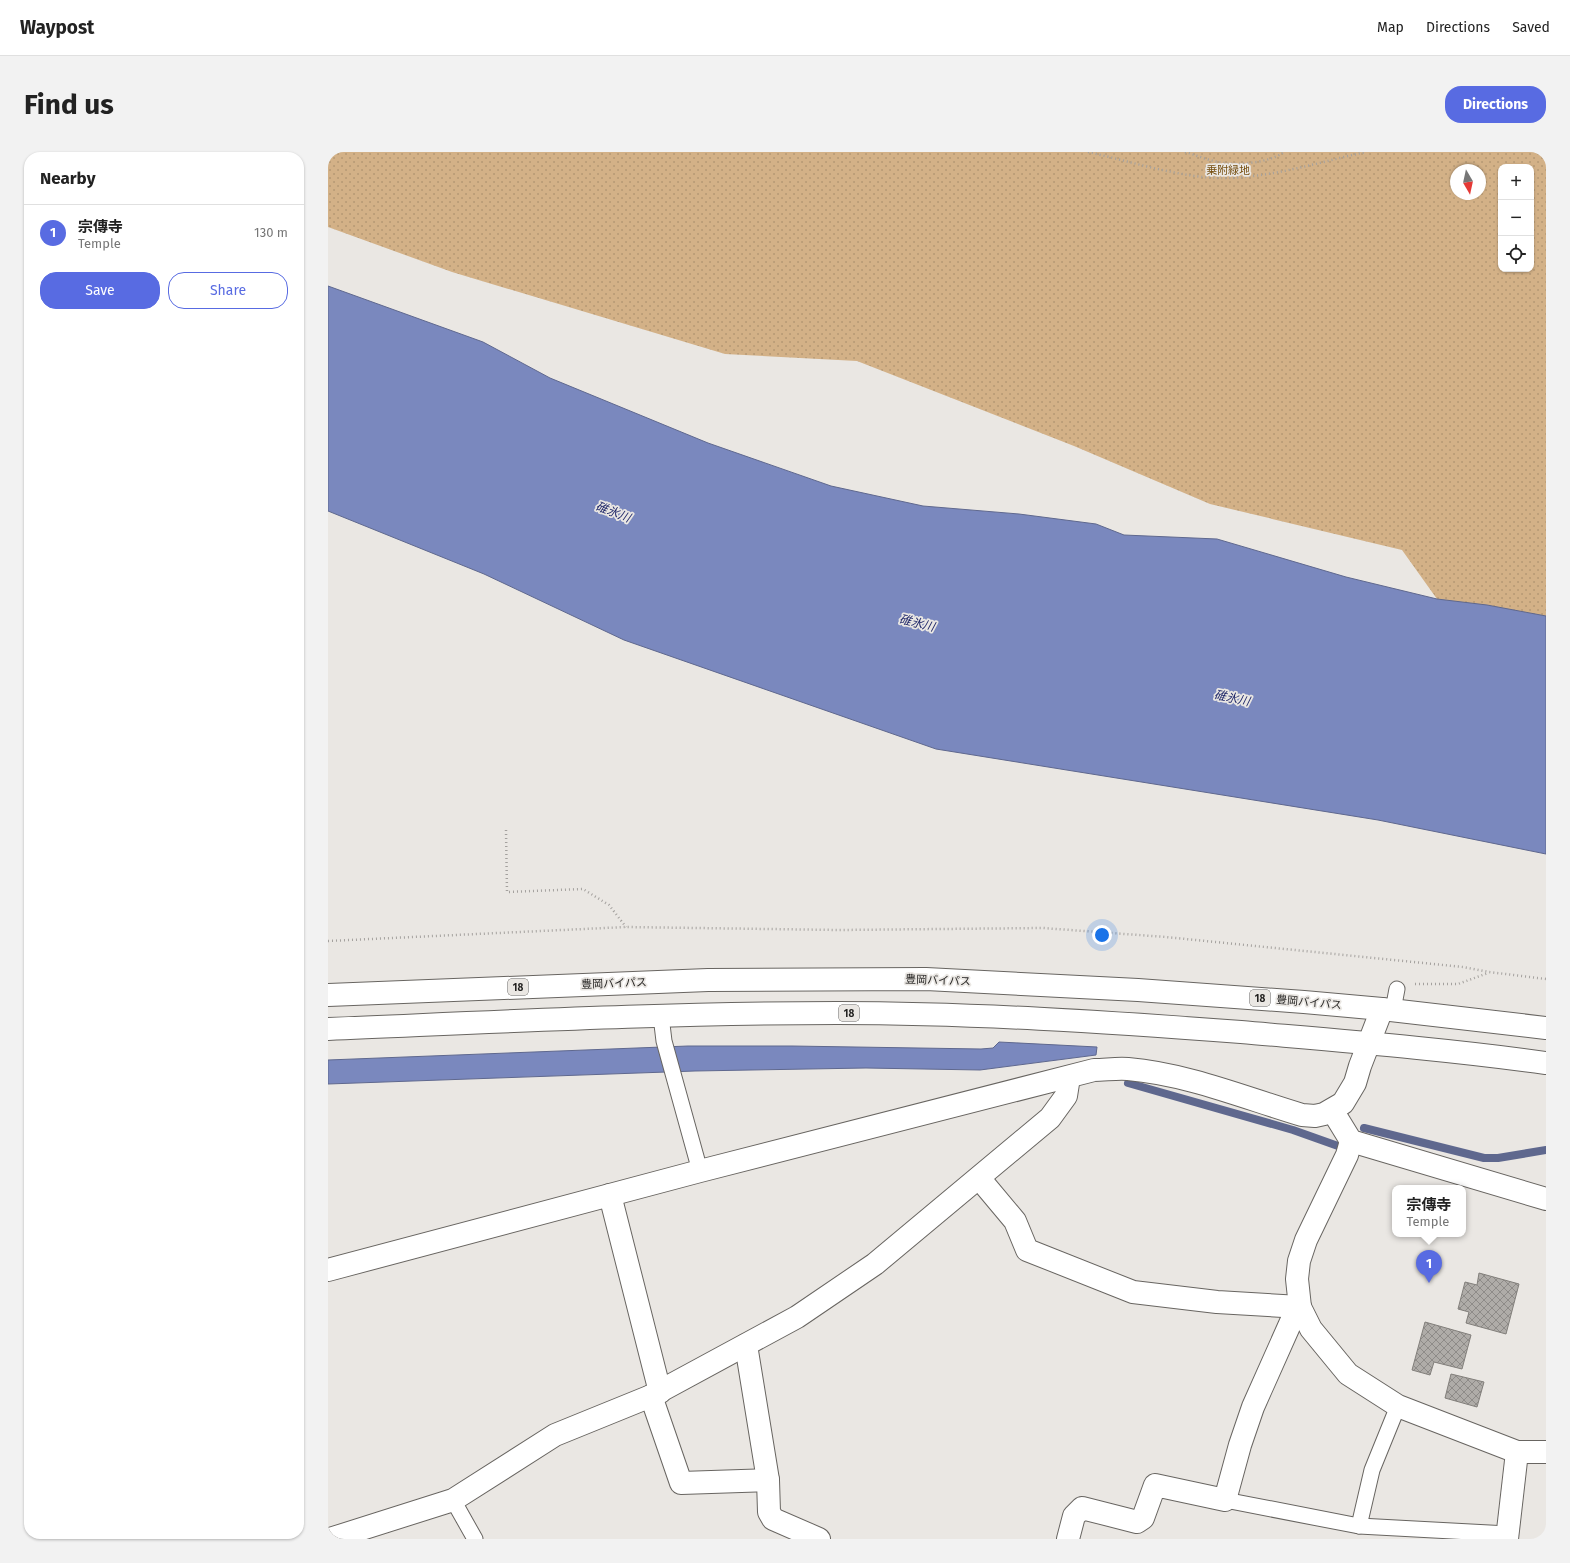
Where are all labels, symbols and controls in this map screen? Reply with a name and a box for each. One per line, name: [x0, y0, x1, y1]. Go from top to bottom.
text: Waypost: [20, 16, 94, 39]
text: Map: [1377, 19, 1404, 36]
text: Directions: [1426, 19, 1490, 36]
text: Saved: [1512, 19, 1550, 36]
button: Directions: [1445, 86, 1546, 123]
text: Find us: [24, 88, 114, 121]
park label: 乗附緑地: [1206, 164, 1250, 177]
north arrow: [1450, 164, 1486, 200]
map controls: [1498, 164, 1534, 272]
button: +: [1498, 164, 1534, 200]
text: Nearby: [40, 168, 95, 189]
button: −: [1498, 200, 1534, 236]
text: 宗傳寺: [78, 218, 123, 236]
text: 1: [50, 225, 56, 240]
text: 130 m: [254, 225, 288, 240]
text: Temple: [78, 236, 121, 251]
button: locate: [1498, 236, 1534, 272]
button: Save: [40, 272, 160, 309]
button: Share: [168, 272, 288, 309]
water label: 碓氷川: [594, 499, 634, 526]
water label: 碓氷川: [898, 612, 938, 635]
water label: 碓氷川: [1213, 687, 1253, 709]
your location: [1092, 925, 1112, 945]
street label: 豊岡バイパス: [905, 973, 971, 988]
street label: 豊岡バイパス: [581, 976, 647, 991]
road number: 18: [508, 979, 528, 995]
road number: 18: [1250, 990, 1270, 1006]
street label: 豊岡バイパス: [1276, 993, 1342, 1012]
road number: 18: [839, 1005, 859, 1021]
popup: [1392, 1185, 1466, 1237]
text: 宗傳寺: [1406, 1196, 1452, 1214]
text: Temple: [1406, 1214, 1449, 1229]
pin: 1: [1416, 1250, 1442, 1283]

